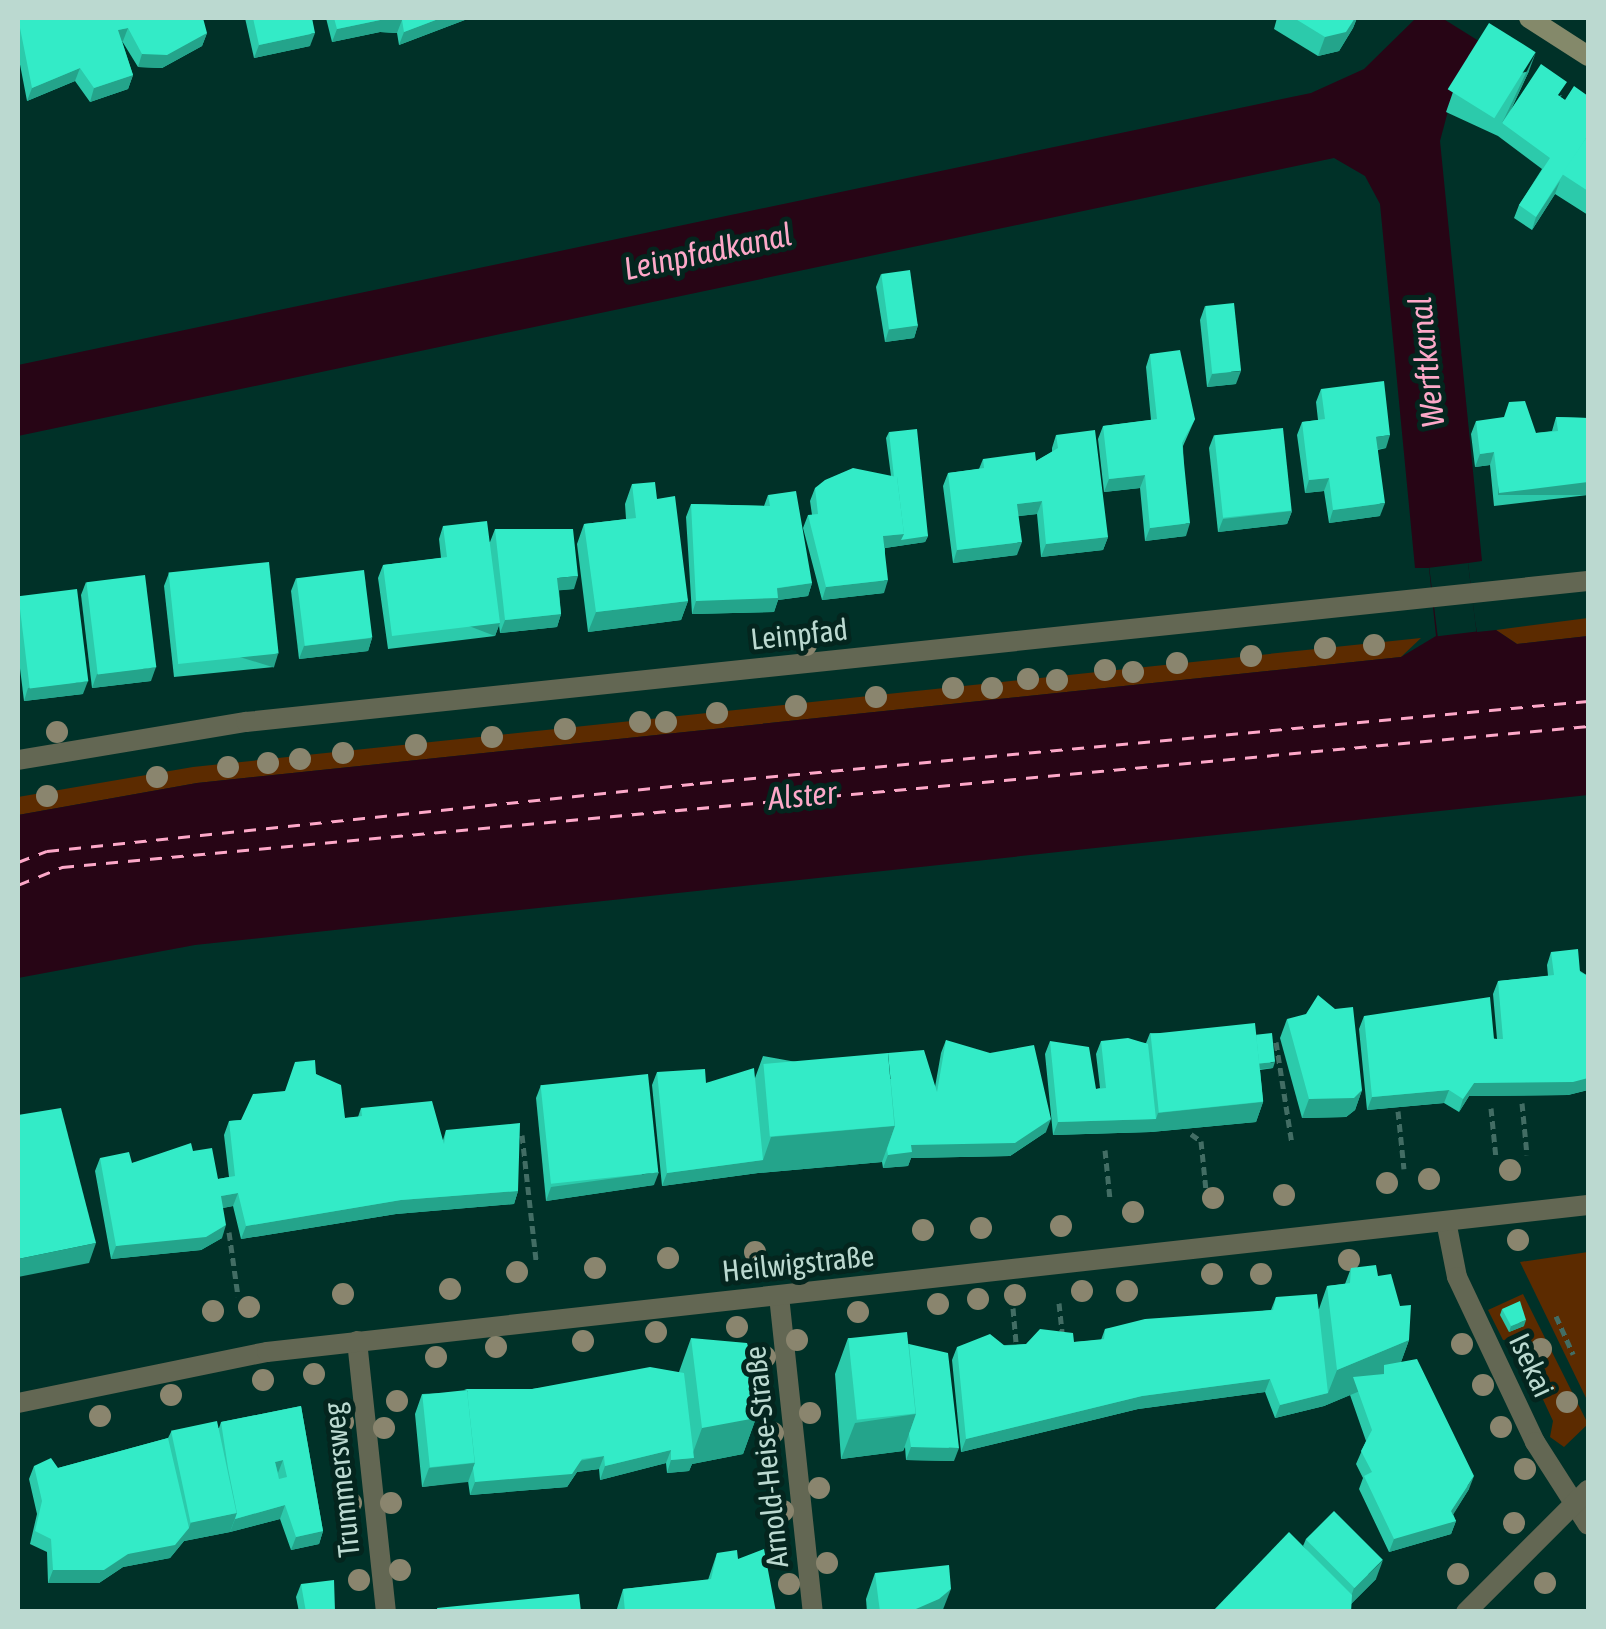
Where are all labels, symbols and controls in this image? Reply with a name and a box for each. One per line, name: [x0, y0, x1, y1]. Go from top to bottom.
water label: Leinpfadkanal: [620, 215, 796, 289]
water label: Werftkanal: [1401, 295, 1453, 429]
street label: Leinpfad: [749, 611, 849, 657]
water label: Alster: [766, 773, 838, 819]
street label: Heilwigstraße: [720, 1237, 876, 1289]
street label: Isekai: [1502, 1328, 1562, 1402]
street label: Arnold-Heise-Straße: [736, 1345, 796, 1569]
street label: Trummersweg: [315, 1401, 367, 1559]

